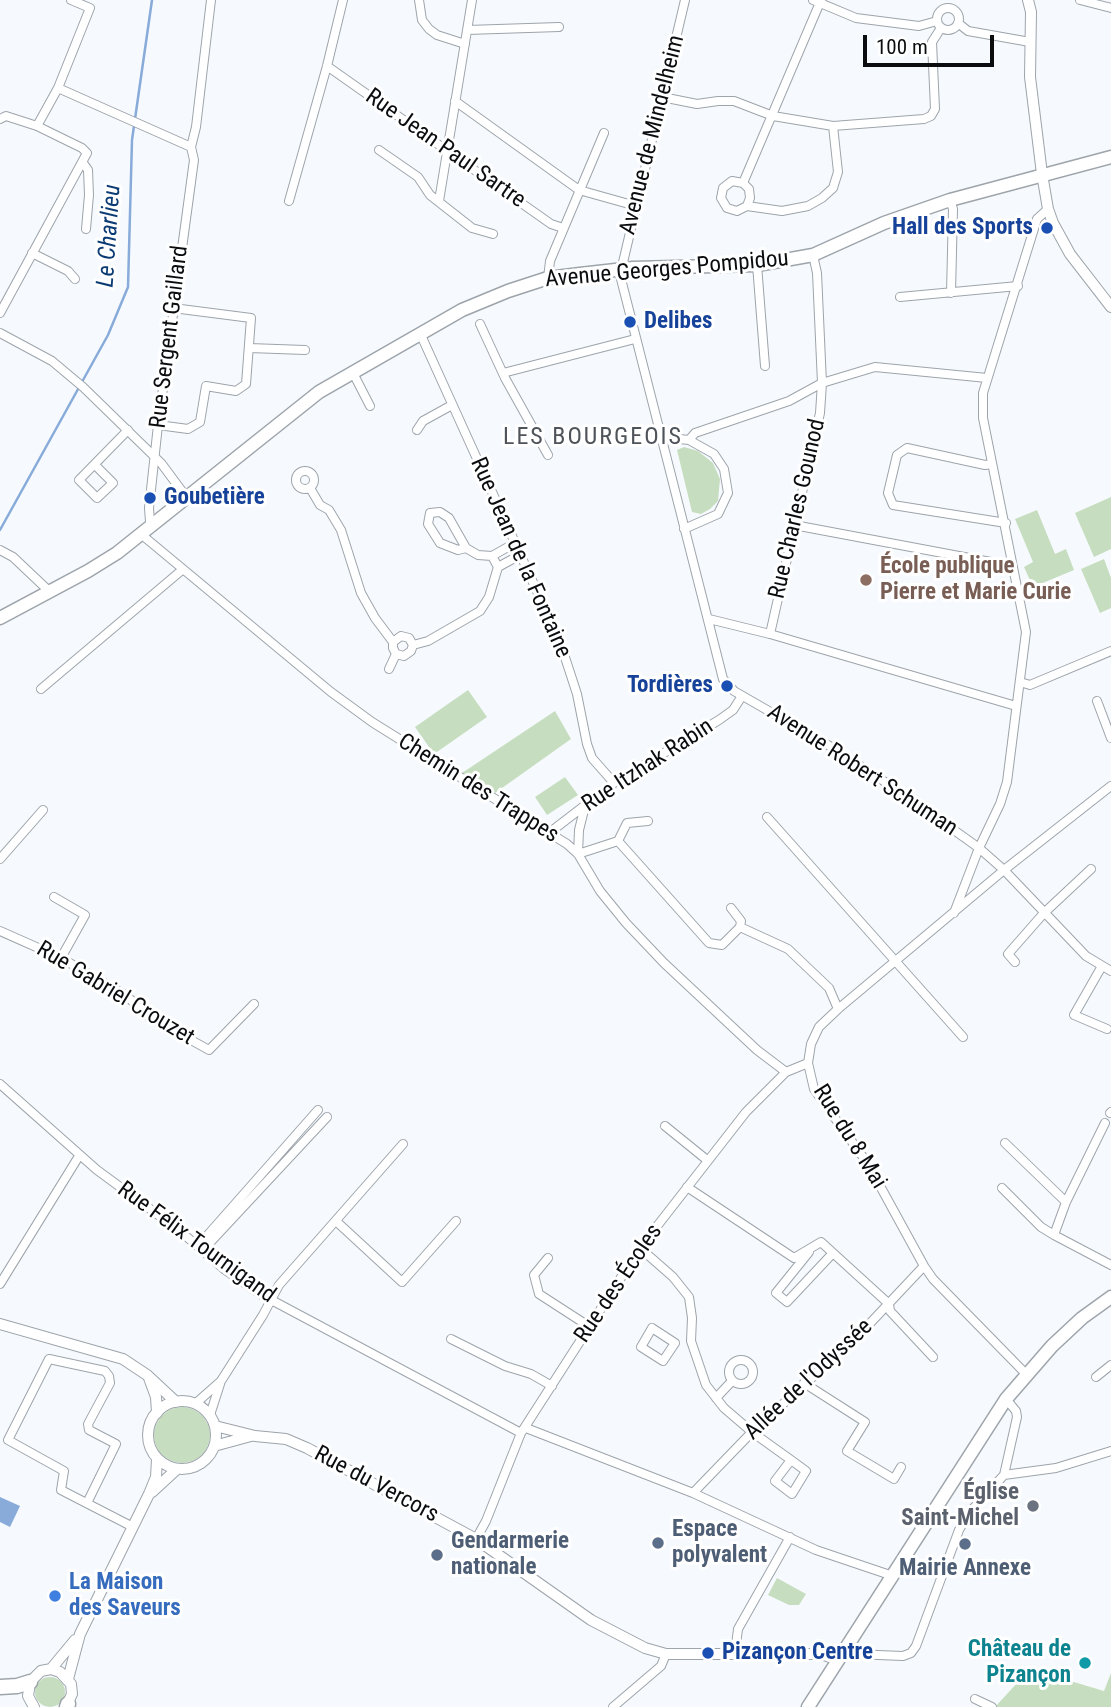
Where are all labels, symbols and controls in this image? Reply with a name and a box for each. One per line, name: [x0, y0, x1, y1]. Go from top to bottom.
scale bar: [866, 21, 997, 65]
street label: Avenue de Mindelheim: [615, 32, 691, 238]
text: 100 m: [876, 35, 928, 59]
street label: Rue Jean Paul Sartre: [360, 84, 530, 214]
water label: Le Charlieu: [92, 184, 128, 288]
place label: Hall des Sports: [892, 214, 1033, 242]
marker: Hall des Sports: [1039, 220, 1055, 236]
street label: Rue Sergent Gaillard: [145, 244, 195, 430]
street label: Avenue Georges Pompidou: [544, 246, 790, 294]
place label: Delibes: [644, 308, 712, 336]
marker: Delibes: [622, 314, 638, 330]
street label: Rue Charles Gounod: [764, 416, 832, 602]
district label: LES BOURGEOIS: [505, 424, 681, 452]
street label: Rue Jean de la Fontaine: [463, 454, 577, 662]
place label: Goubetière: [164, 484, 265, 512]
marker: Goubetière: [142, 490, 158, 506]
place label: École publique Pierre et Marie Curie: [880, 553, 1071, 607]
marker: École publique Pierre et Marie Curie: [858, 572, 874, 588]
place label: Tordières: [627, 672, 713, 700]
marker: Tordières: [719, 678, 735, 694]
street label: Avenue Robert Schuman: [762, 699, 962, 843]
street label: Rue Itzhak Rabin: [577, 713, 719, 819]
street label: Chemin des Trappes: [392, 728, 564, 850]
street label: Rue Gabriel Crouzet: [31, 936, 199, 1052]
street label: Rue du 8 Mai: [806, 1080, 892, 1194]
street label: Rue Félix Tournigand: [112, 1176, 280, 1310]
street label: Rue des Écoles: [569, 1219, 669, 1349]
street label: Allée de l'Odyssée: [739, 1314, 879, 1446]
street label: Rue du Vercors: [309, 1441, 443, 1529]
place label: Église Saint-Michel: [901, 1479, 1019, 1533]
marker: Église Saint-Michel: [1025, 1498, 1041, 1514]
place label: Espace polyvalent: [672, 1516, 767, 1570]
place label: Gendarmerie nationale: [451, 1528, 569, 1582]
marker: Espace polyvalent: [650, 1535, 666, 1551]
marker: Mairie Annexe: [957, 1536, 973, 1552]
marker: Gendarmerie nationale: [429, 1547, 445, 1563]
place label: Mairie Annexe: [899, 1555, 1031, 1583]
place label: La Maison des Saveurs: [69, 1569, 181, 1623]
marker: La Maison des Saveurs: [47, 1588, 63, 1604]
place label: Château de Pizançon: [968, 1636, 1071, 1690]
place label: Pizançon Centre: [722, 1639, 873, 1667]
marker: Pizançon Centre: [700, 1645, 716, 1661]
marker: Château de Pizançon: [1077, 1655, 1093, 1671]

